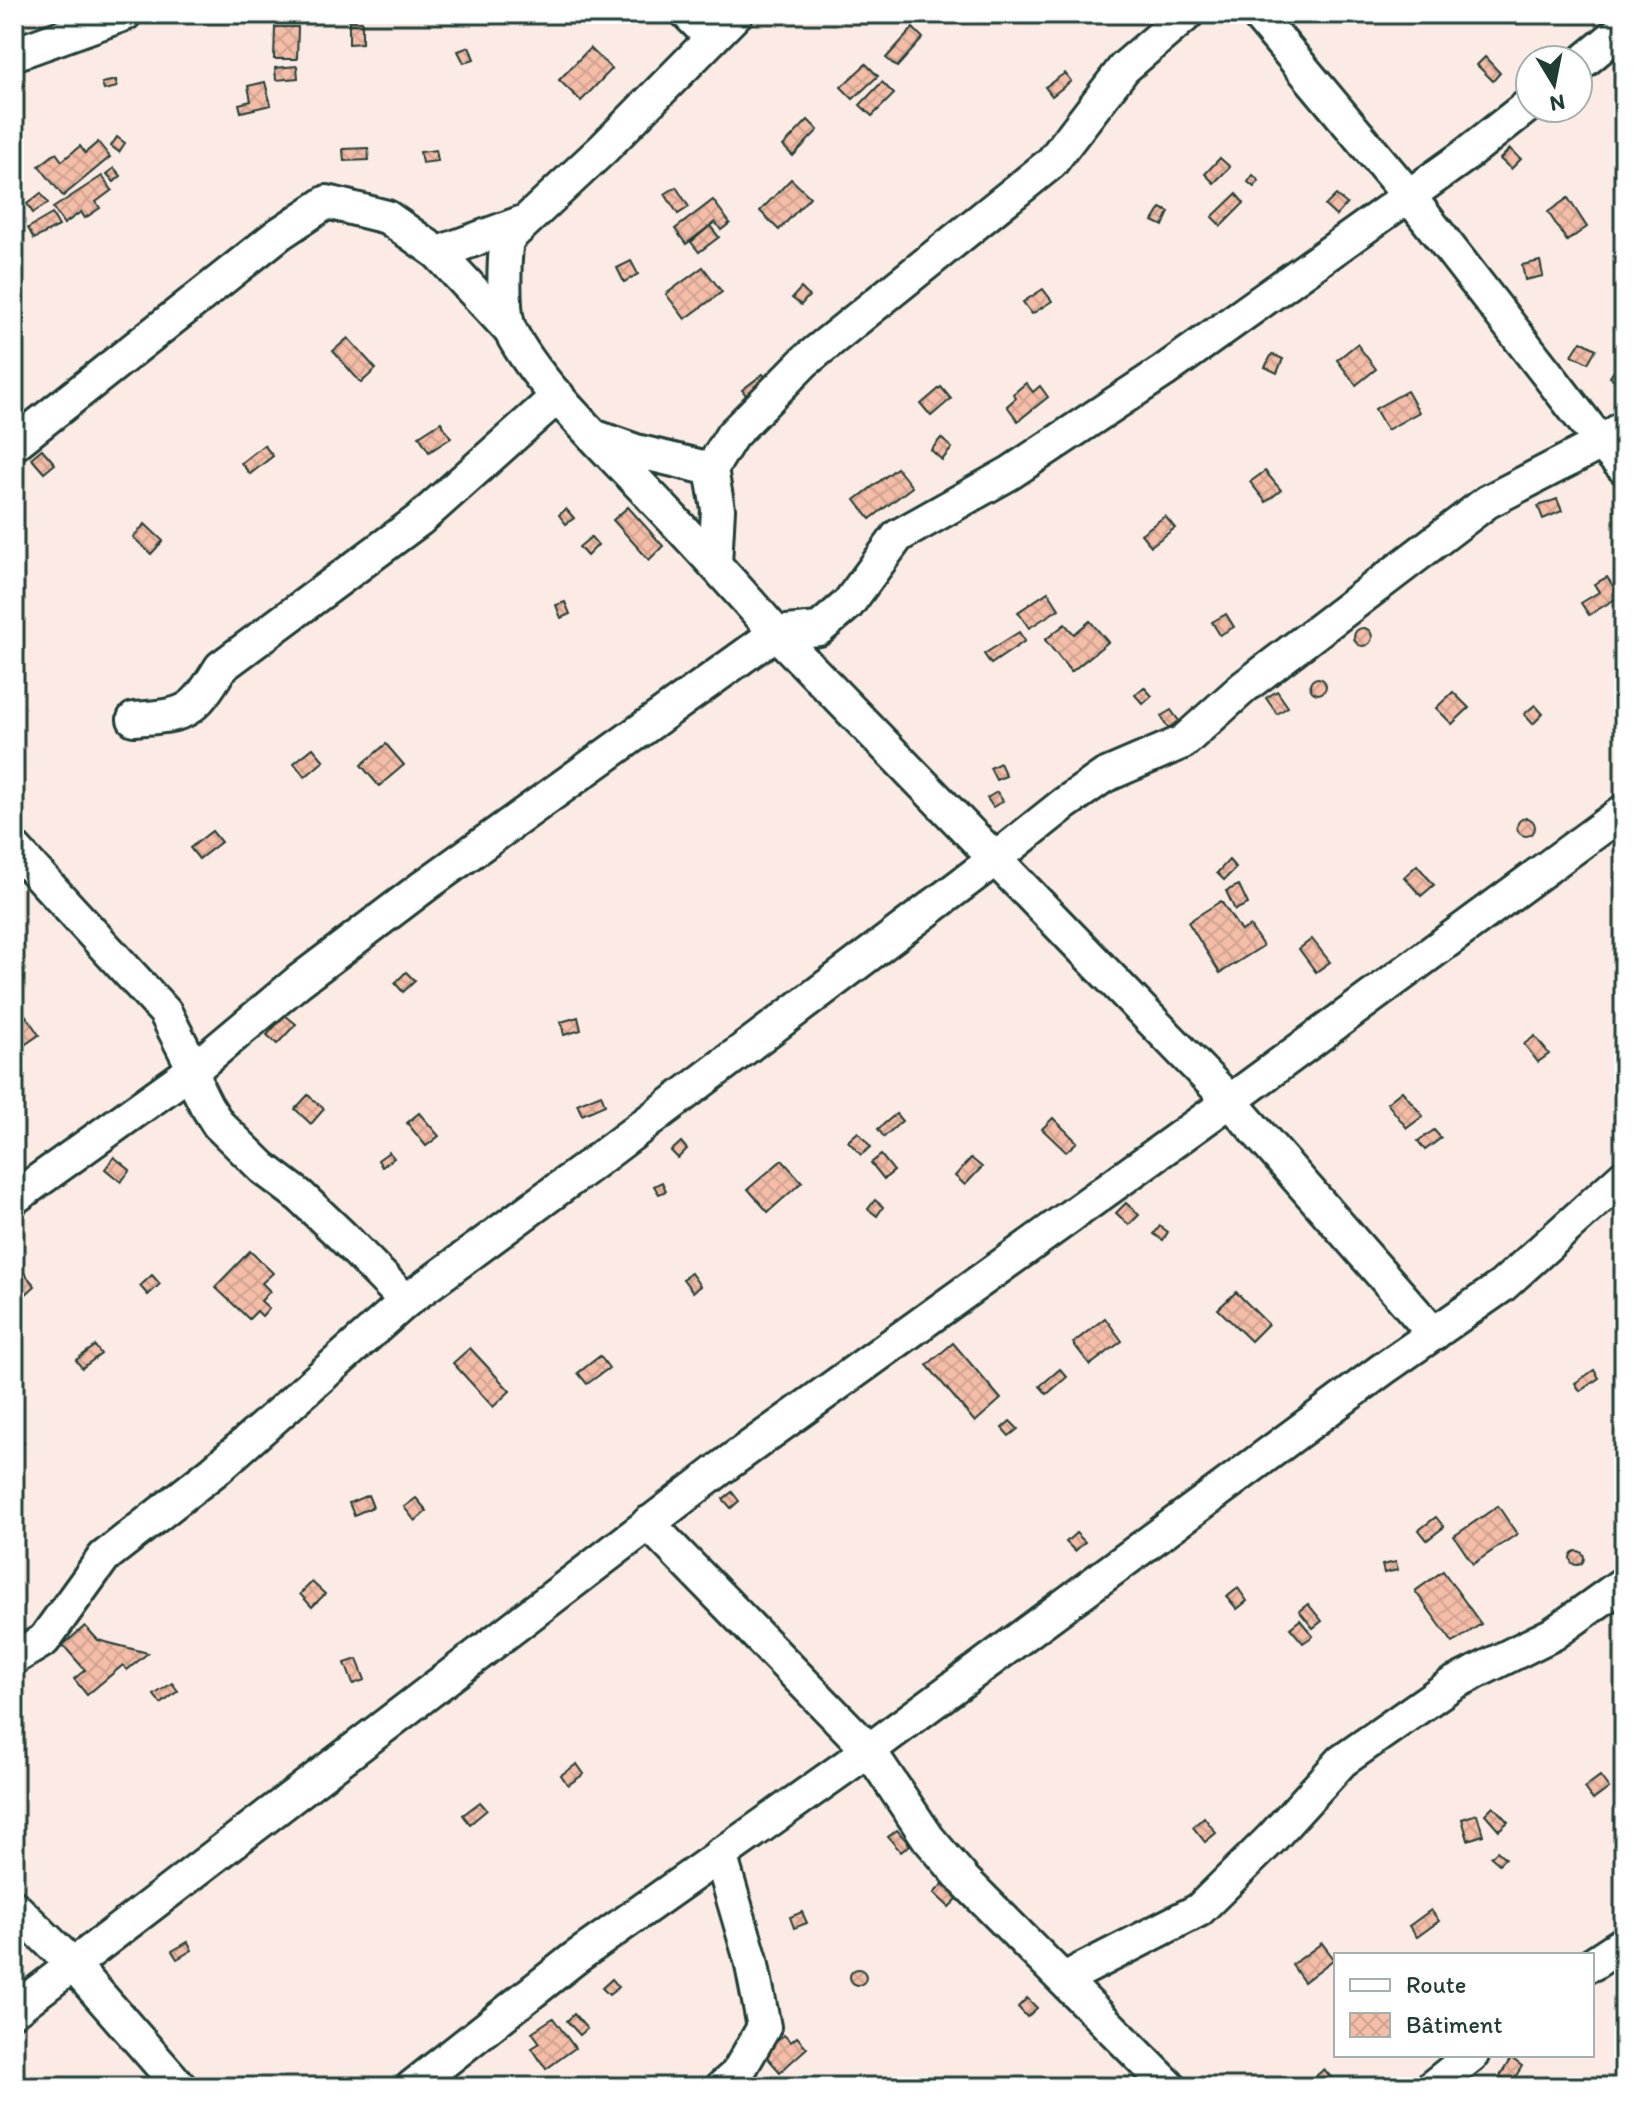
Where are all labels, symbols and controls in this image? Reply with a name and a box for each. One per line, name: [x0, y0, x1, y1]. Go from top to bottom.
north arrow: [1514, 44, 1594, 124]
text: N: [1548, 89, 1567, 118]
legend: [1334, 1953, 1594, 2057]
text: Route: [1406, 1970, 1466, 1999]
text: Bâtiment: [1406, 2010, 1502, 2039]

